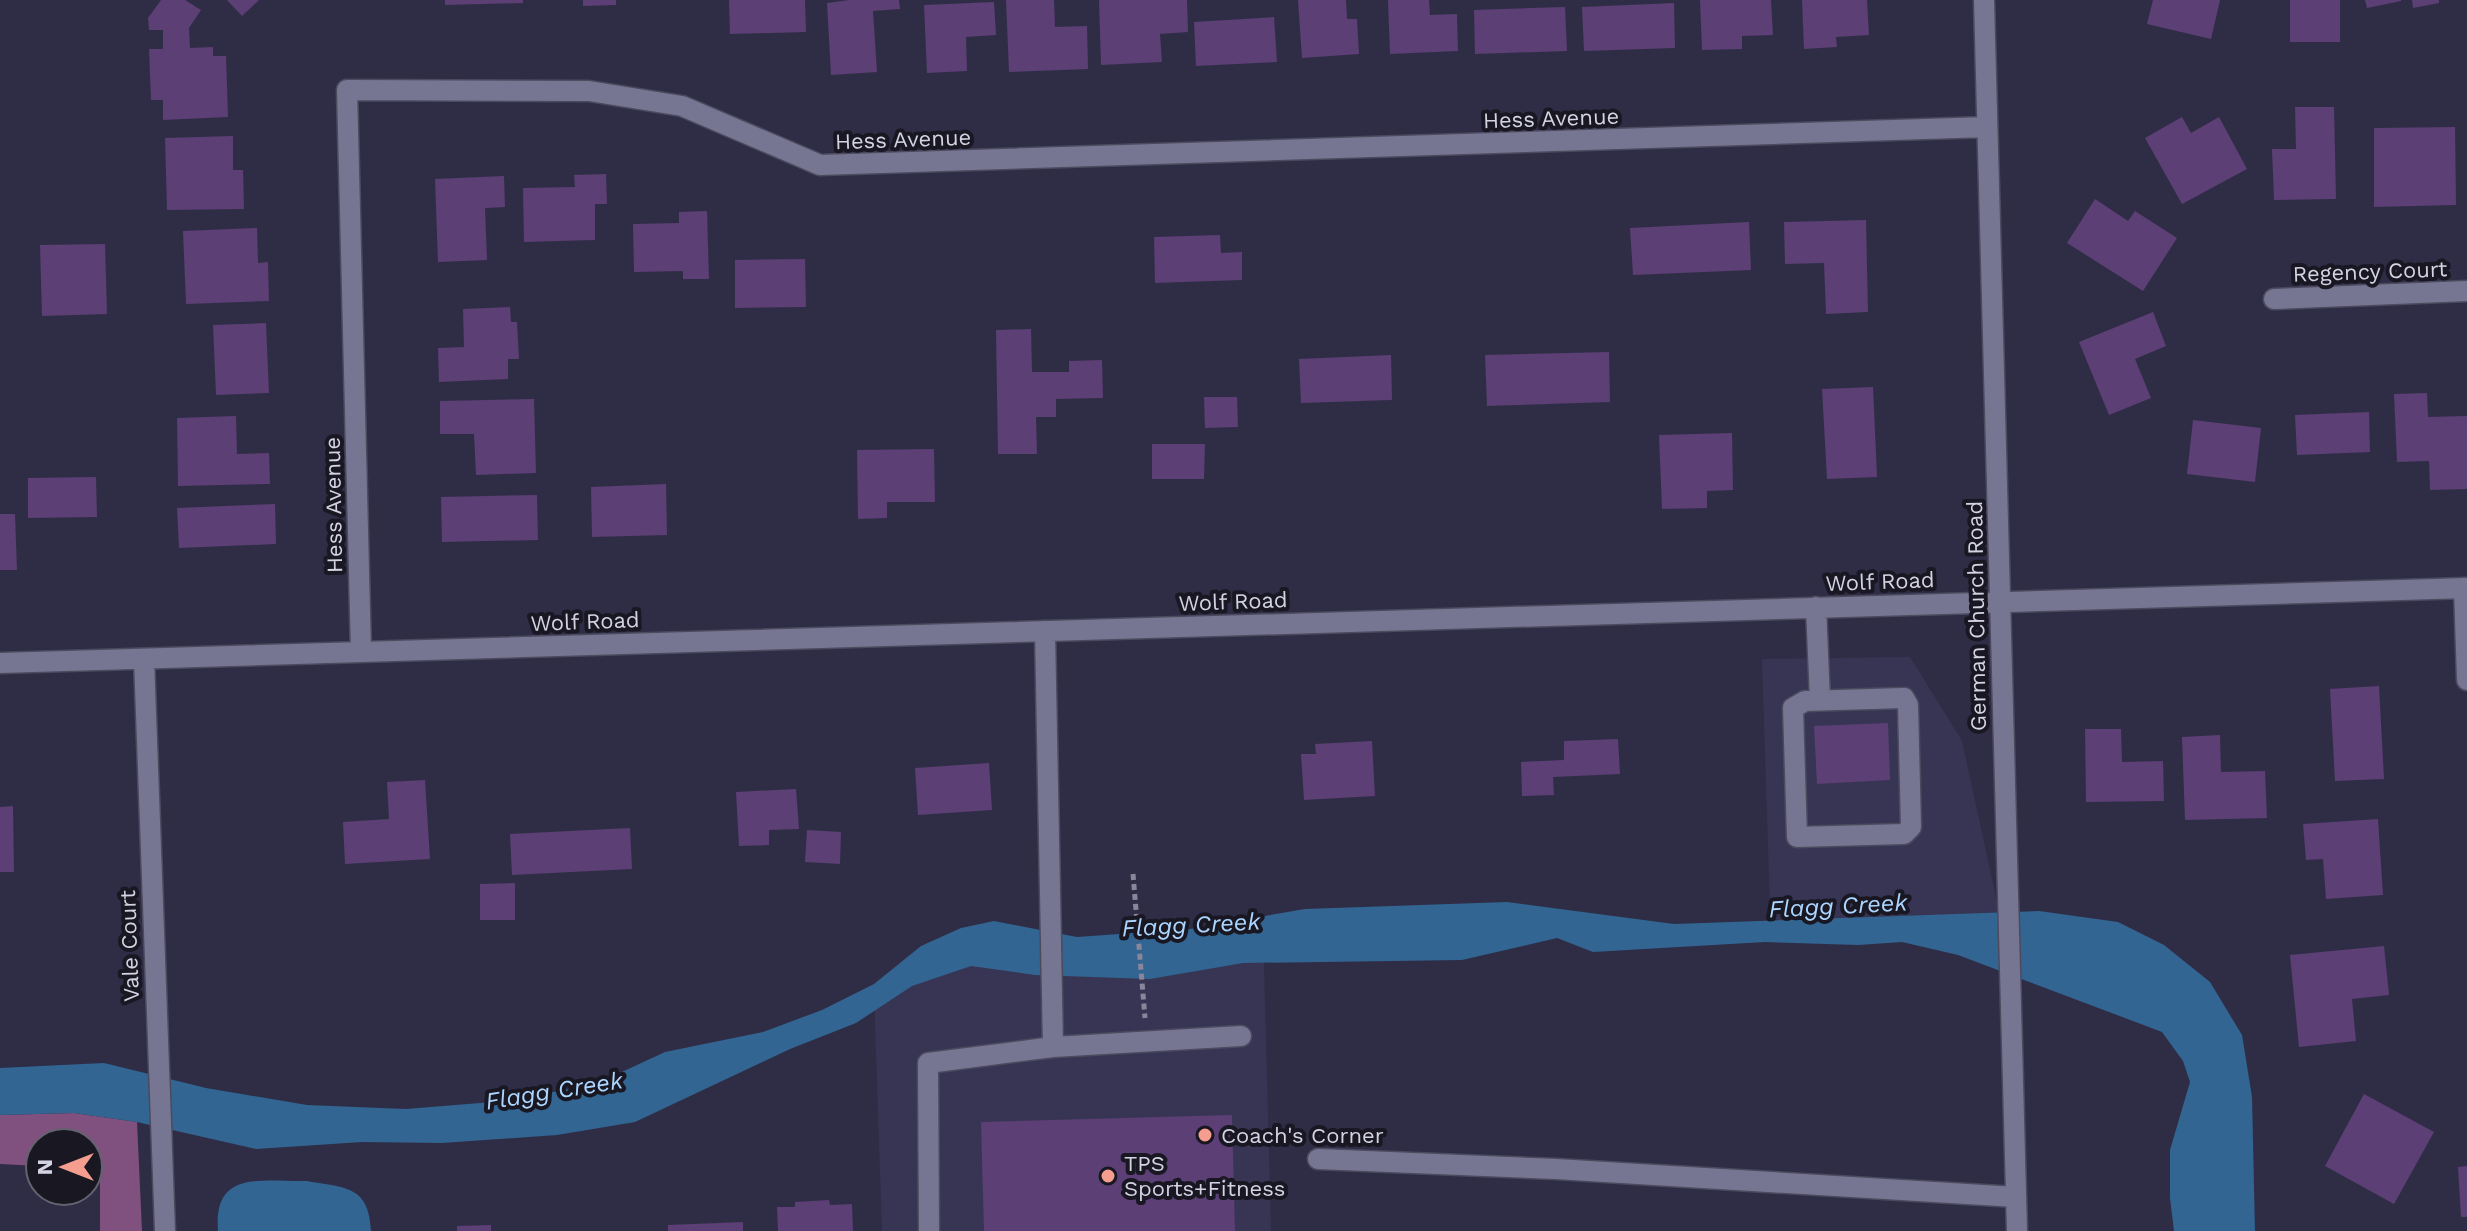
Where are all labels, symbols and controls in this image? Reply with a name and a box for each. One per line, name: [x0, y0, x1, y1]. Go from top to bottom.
street label: Hess Avenue: [1482, 104, 1620, 133]
street label: Hess Avenue: [834, 125, 972, 154]
street label: Regency Court: [2292, 256, 2448, 287]
street label: Hess Avenue: [320, 437, 347, 573]
street label: German Church Road: [1962, 501, 1991, 731]
street label: Wolf Road: [1825, 567, 1935, 596]
street label: Wolf Road: [1178, 587, 1288, 616]
street label: Wolf Road: [530, 607, 640, 636]
water label: Flagg Creek: [1768, 888, 1909, 924]
street label: Vale Court: [115, 890, 144, 1002]
water label: Flagg Creek: [1121, 907, 1262, 943]
water label: Flagg Creek: [483, 1066, 626, 1116]
place label: Coach's Corner: [1221, 1123, 1384, 1148]
marker: Coach's Corner: [1196, 1126, 1214, 1144]
north arrow: [24, 1127, 104, 1207]
place label: TPS Sports+Fitness: [1124, 1151, 1285, 1201]
text: N: [32, 1159, 57, 1175]
marker: TPS Sports+Fitness: [1099, 1167, 1117, 1185]

